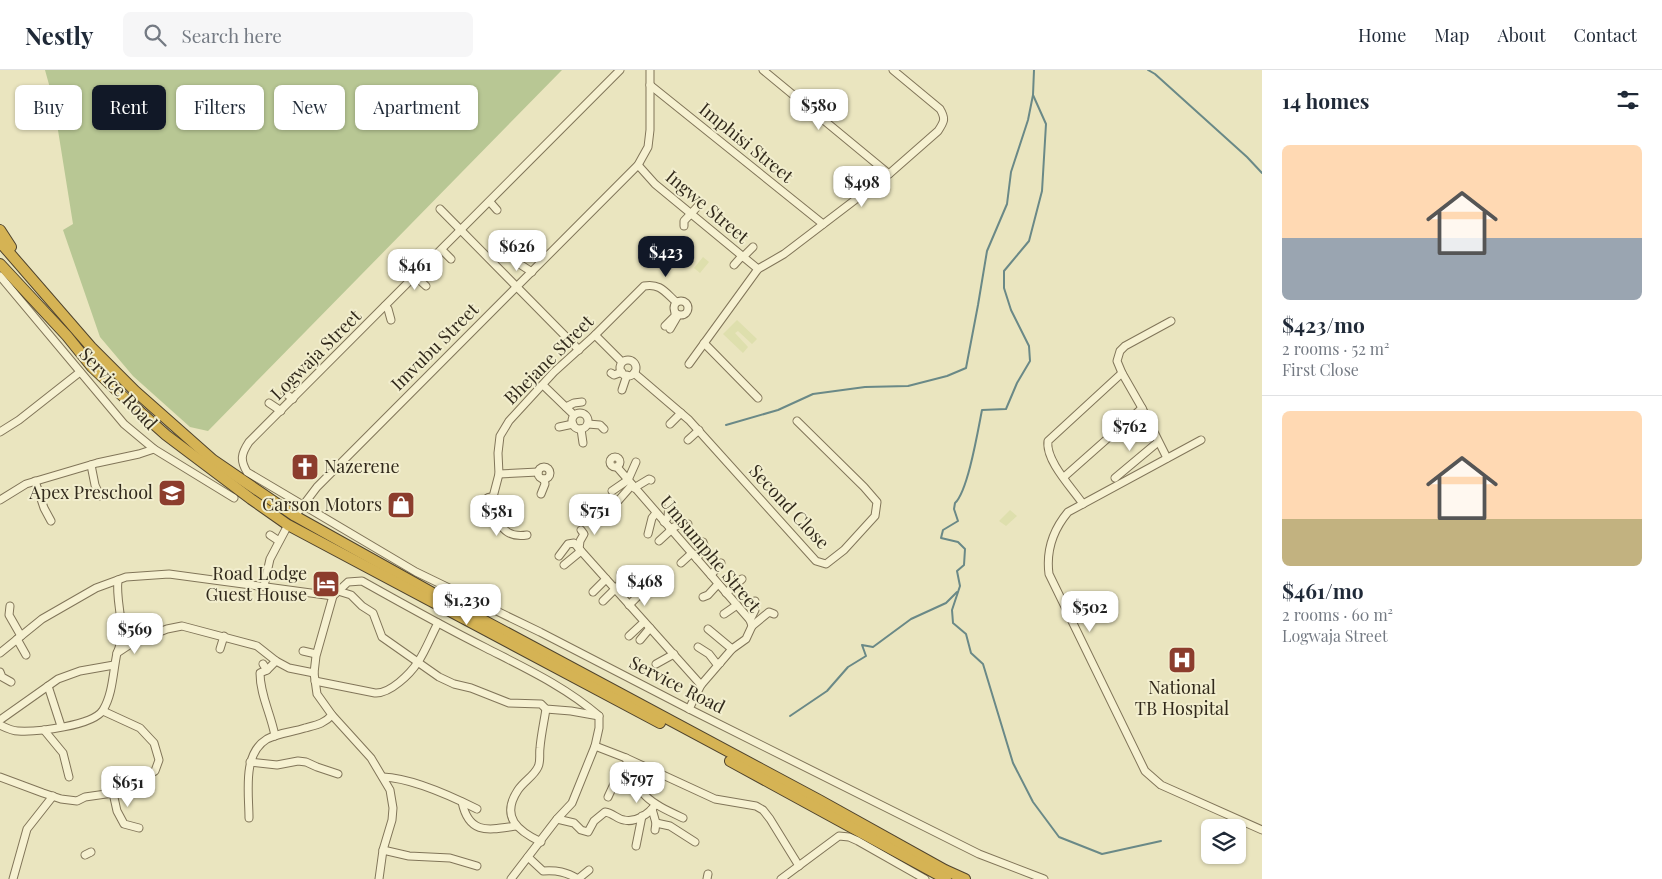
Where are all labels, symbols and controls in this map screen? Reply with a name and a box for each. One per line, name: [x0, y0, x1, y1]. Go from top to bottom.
search box: [123, 12, 473, 57]
text: Nestly: [25, 19, 93, 51]
icon: search: [141, 21, 169, 49]
text: Search here: [181, 22, 282, 48]
text: Home: [1358, 23, 1406, 47]
text: Map: [1434, 23, 1469, 47]
text: About: [1497, 23, 1546, 47]
text: Contact: [1574, 23, 1637, 47]
chip: Buy: [15, 85, 82, 130]
chip: Rent: [92, 85, 166, 130]
chip: Filters: [176, 85, 264, 130]
chip: New: [274, 85, 345, 130]
chip: Apartment: [355, 85, 478, 130]
text: 14 homes: [1282, 86, 1369, 114]
icon: filters: [1614, 86, 1642, 114]
pin: $580: [789, 88, 849, 131]
text: $580: [801, 94, 837, 115]
street label: Imphisi Street: [695, 97, 799, 188]
street label: Ingwe Street: [661, 164, 755, 248]
pin: $498: [832, 166, 892, 208]
text: $498: [844, 171, 880, 192]
icon: home: [1417, 178, 1507, 268]
pin: $626: [487, 230, 547, 272]
text: $626: [499, 235, 535, 256]
pin: $423: [636, 236, 696, 278]
text: $423: [649, 241, 683, 262]
pin: $461: [385, 248, 445, 291]
text: $461: [399, 254, 431, 275]
street label: Imvubu Street: [385, 297, 484, 395]
street label: Logwaja Street: [265, 303, 366, 405]
street label: Bhejane Street: [498, 309, 599, 409]
text: $423/mo: [1282, 310, 1365, 338]
text: 2 rooms · 52 m²: [1282, 338, 1389, 359]
street label: Service Road: [74, 342, 163, 435]
text: First Close: [1282, 359, 1359, 380]
pin: $762: [1100, 410, 1160, 452]
text: $762: [1113, 415, 1147, 436]
icon: home: [1417, 443, 1507, 533]
church icon: Nazerene: [290, 452, 320, 482]
place label: Nazerene: [324, 454, 400, 478]
street label: Second Close: [744, 459, 835, 554]
school or university icon: Apex Preschool: [157, 478, 187, 508]
place label: Apex Preschool: [28, 480, 153, 504]
shop icon: Carson Motors: [386, 490, 416, 520]
street label: Umsumphe Street: [655, 490, 767, 617]
place label: Carson Motors: [262, 492, 382, 516]
pin: $581: [467, 494, 527, 537]
pin: $751: [565, 494, 625, 536]
text: $751: [580, 499, 610, 520]
text: $581: [481, 500, 513, 521]
place label: Road Lodge Guest House: [205, 561, 307, 606]
pin: $468: [615, 564, 675, 607]
hotel icon: Road Lodge Guest House: [311, 569, 341, 599]
text: $468: [627, 570, 663, 591]
text: $461/mo: [1282, 576, 1364, 604]
pin: $1,230: [426, 584, 508, 626]
text: $1,230: [444, 589, 490, 610]
pin: $502: [1060, 590, 1120, 633]
text: $502: [1072, 596, 1108, 617]
text: 2 rooms · 60 m²: [1282, 604, 1393, 625]
pin: $569: [105, 612, 165, 655]
text: $569: [118, 618, 152, 639]
text: Logwaja Street: [1282, 625, 1388, 646]
hospital icon: National TB Hospital: [1167, 645, 1197, 675]
street label: Service Road: [626, 650, 730, 719]
place label: National TB Hospital: [1135, 675, 1229, 720]
pin: $797: [607, 762, 667, 804]
pin: $651: [98, 766, 158, 808]
text: $797: [621, 767, 653, 788]
text: $651: [112, 771, 144, 792]
map controls: [1201, 819, 1246, 864]
button: layers: [1201, 819, 1246, 864]

